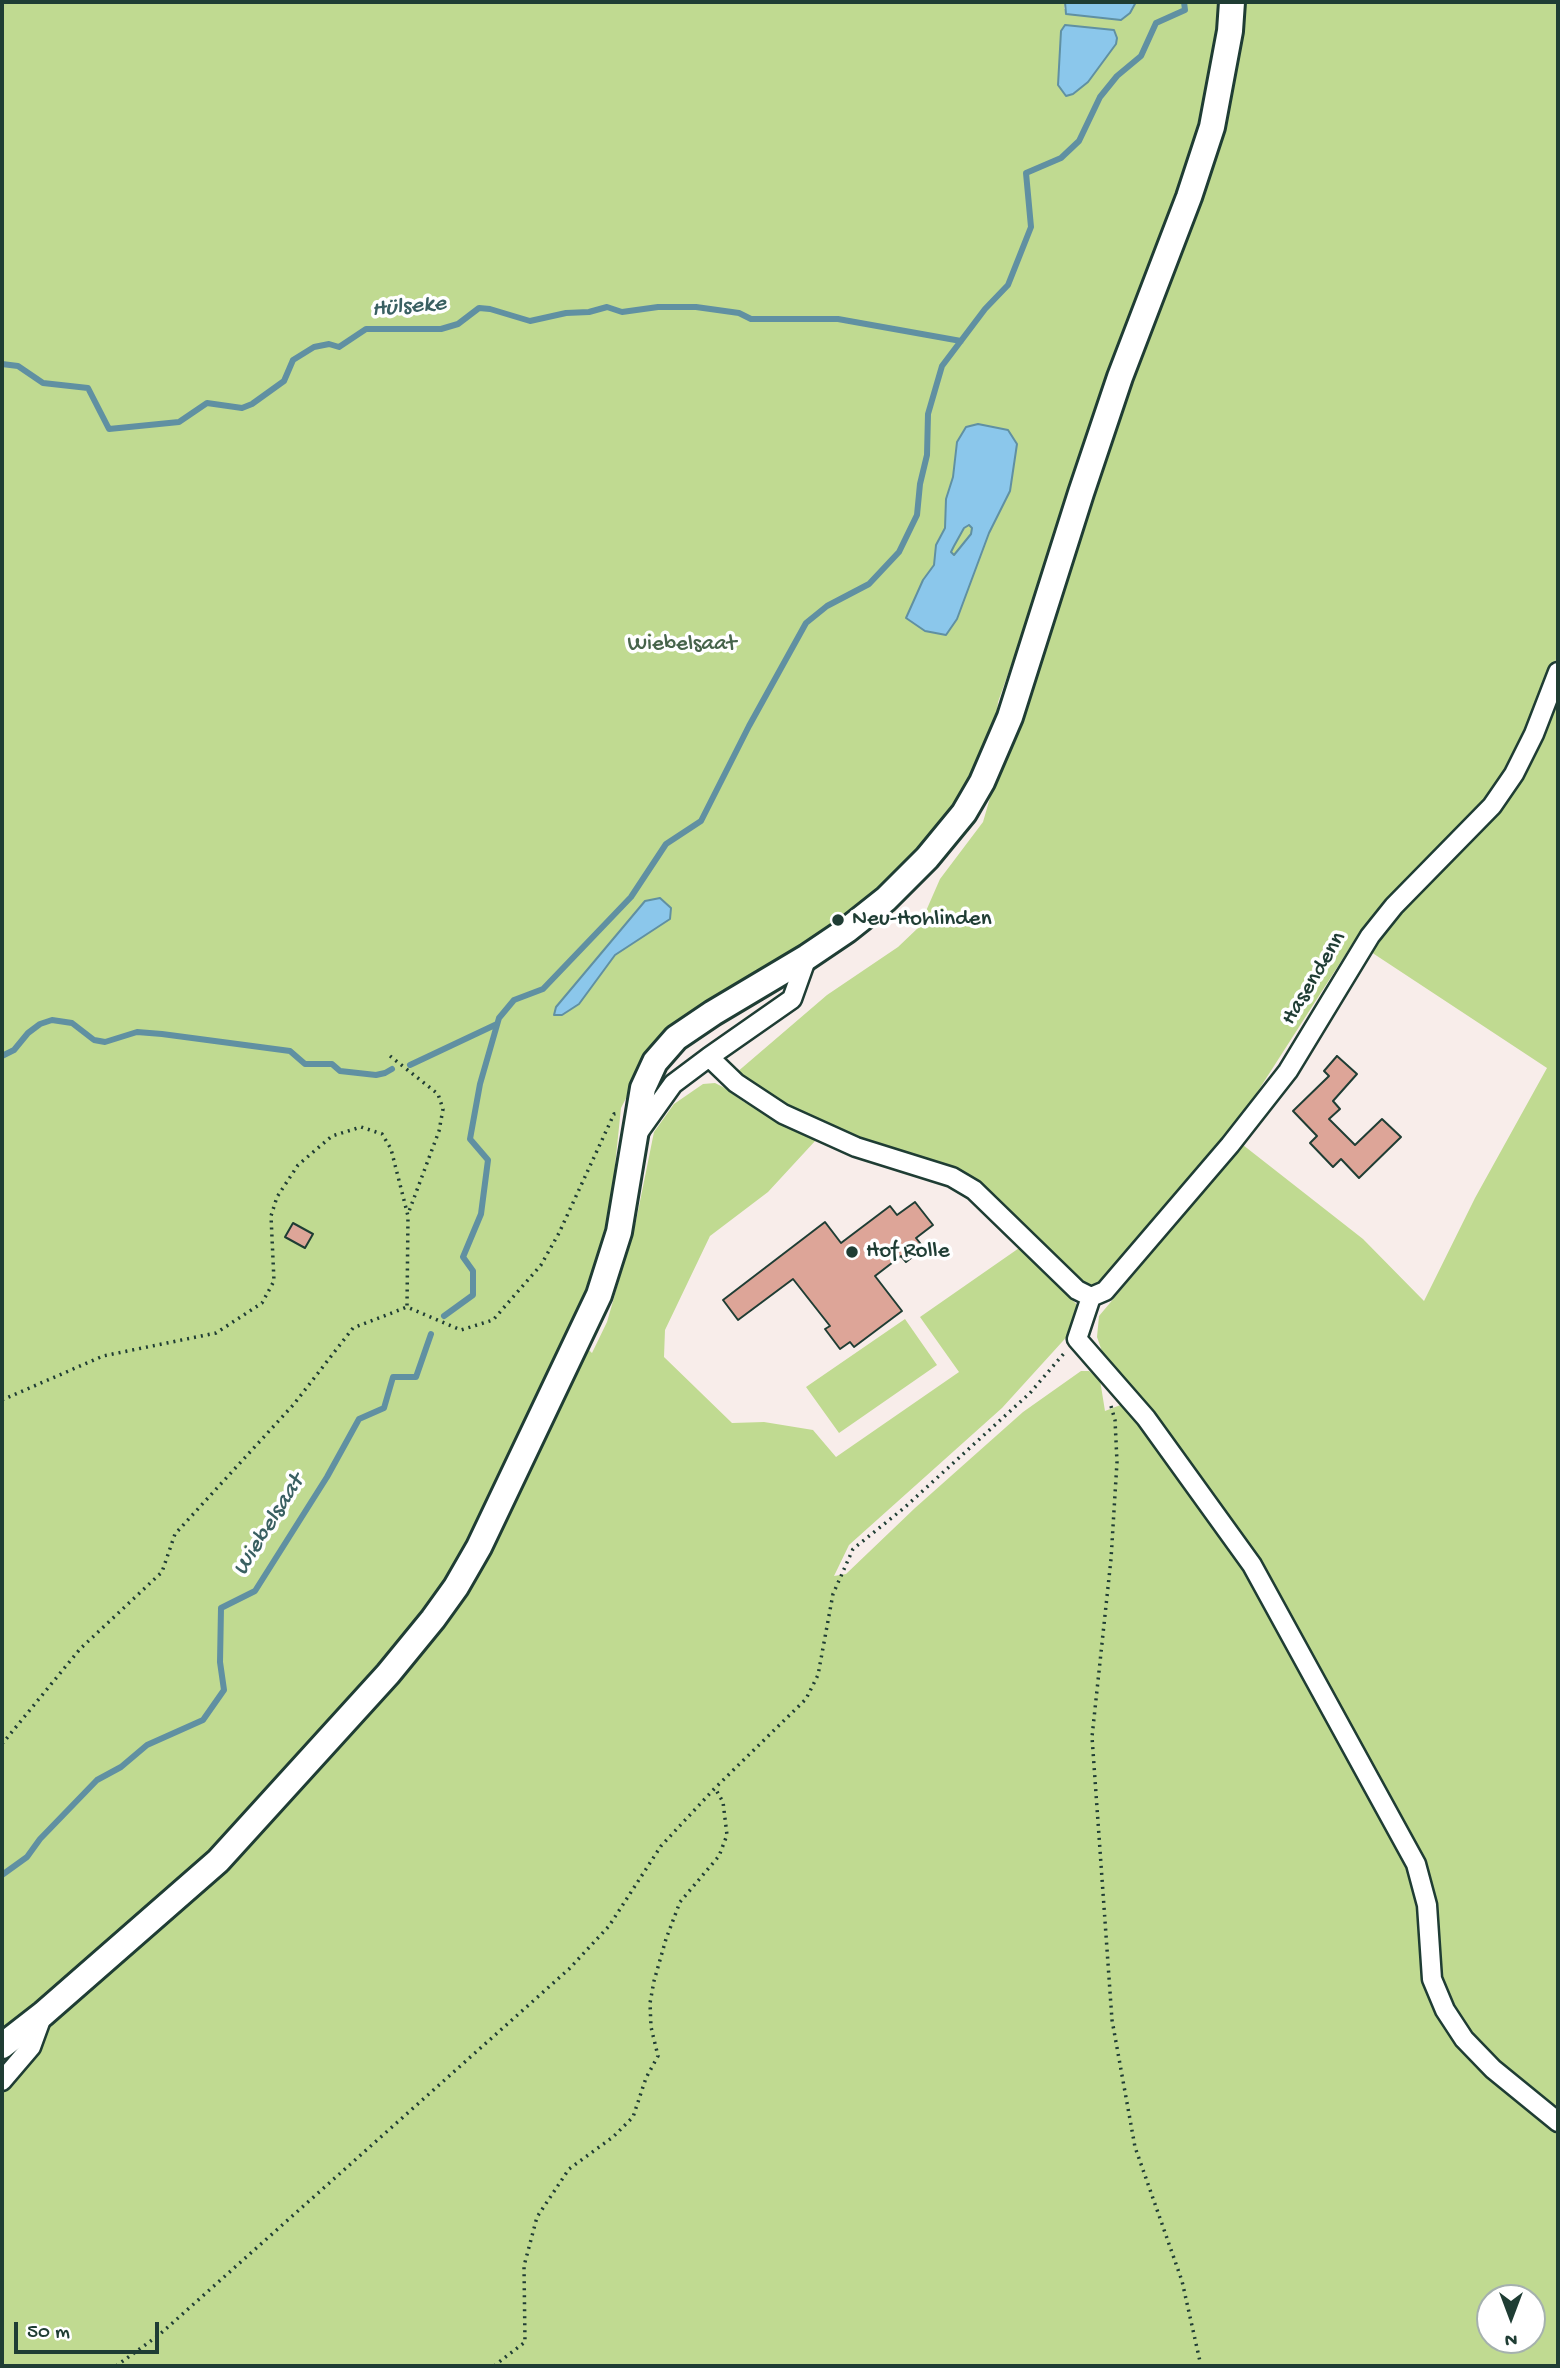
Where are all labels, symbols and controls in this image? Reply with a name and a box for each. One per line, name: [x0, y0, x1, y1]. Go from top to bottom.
water label: Hülseke: [371, 290, 447, 326]
park label: Wiebelsaat: [628, 631, 736, 659]
place label: Neu-Hohlinden: [852, 906, 992, 934]
marker: Neu-Hohlinden: [830, 912, 846, 928]
street label: Hasendenn: [1276, 927, 1354, 1031]
place label: Hof Rolle: [866, 1238, 950, 1266]
marker: Hof Rolle: [844, 1244, 860, 1260]
water label: Wiebelsaat: [228, 1470, 312, 1582]
north arrow: [1476, 2284, 1546, 2354]
scale bar: [18, 2308, 163, 2352]
text: 50 m: [27, 2321, 70, 2346]
text: N: [1505, 2327, 1517, 2350]

